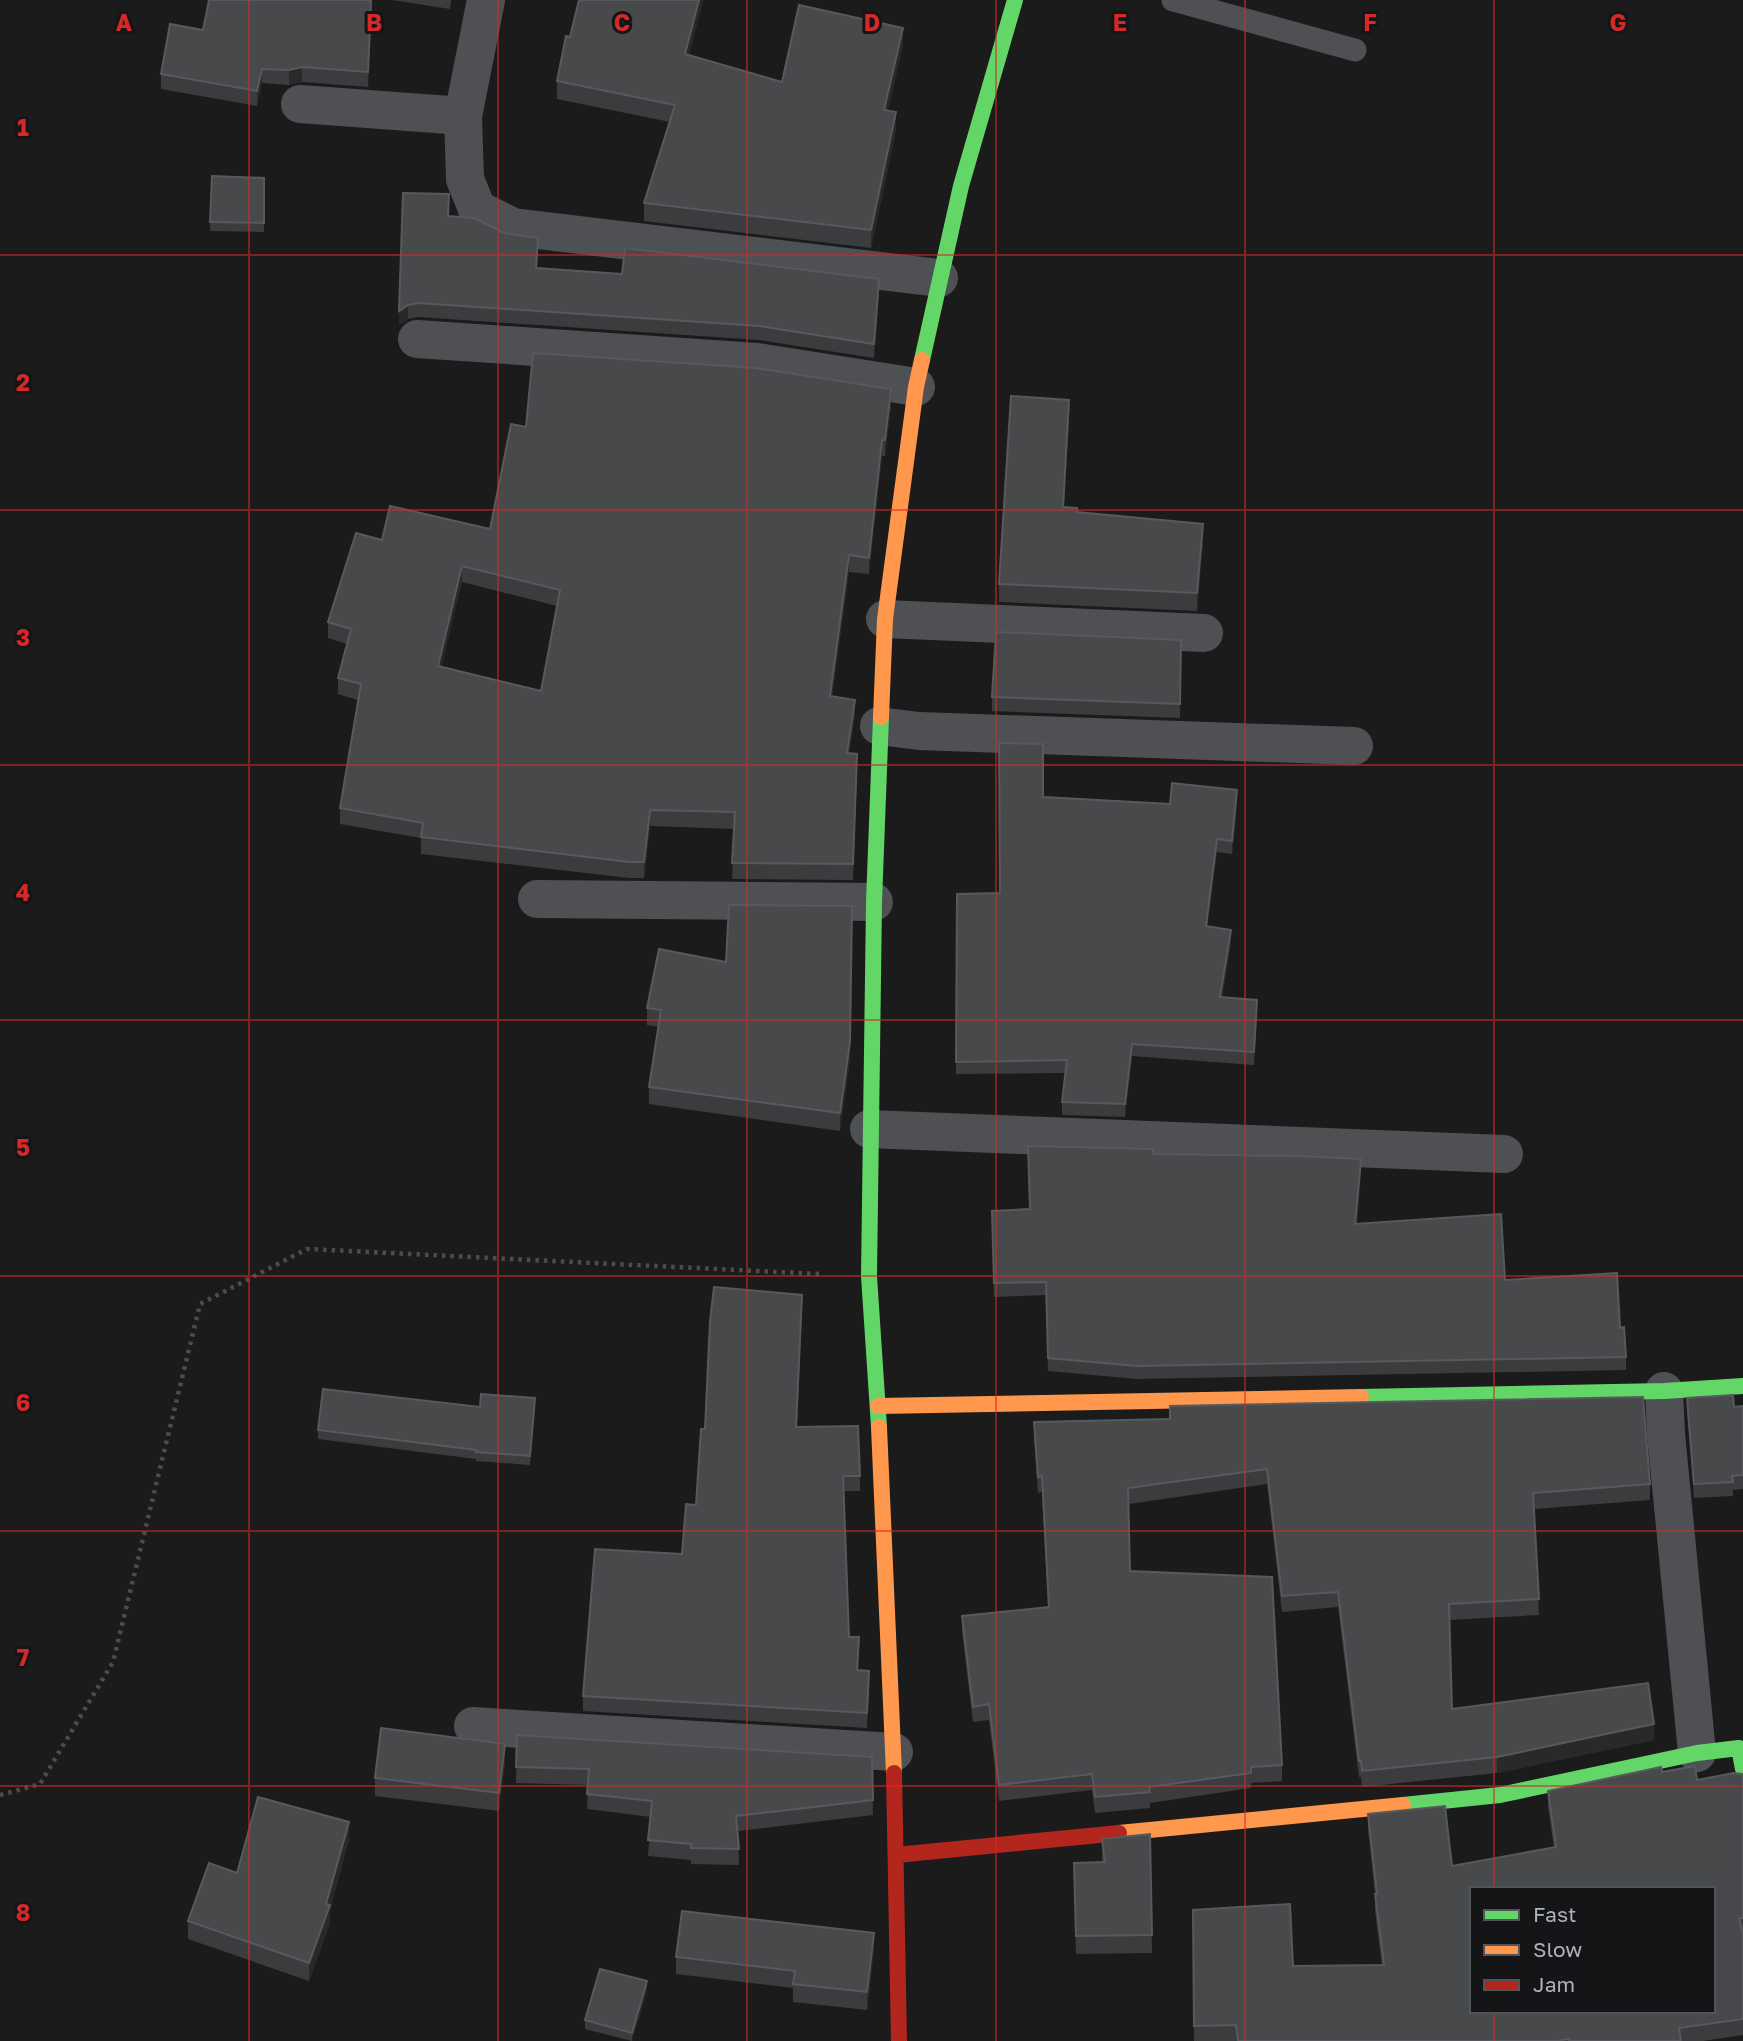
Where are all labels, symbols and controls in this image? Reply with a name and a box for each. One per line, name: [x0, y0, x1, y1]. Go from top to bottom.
text: A: [116, 8, 133, 36]
text: B: [366, 8, 382, 36]
text: C: [614, 8, 630, 36]
text: D: [864, 8, 880, 36]
text: E: [1113, 8, 1127, 36]
text: F: [1363, 8, 1377, 36]
text: G: [1610, 8, 1626, 36]
text: 1: [17, 113, 29, 141]
text: 2: [16, 368, 30, 396]
text: 3: [16, 623, 30, 651]
text: 4: [16, 878, 30, 906]
text: 5: [16, 1133, 30, 1161]
text: 6: [16, 1388, 30, 1416]
text: 7: [17, 1643, 29, 1671]
legend: [1470, 1887, 1715, 2013]
text: 8: [16, 1898, 30, 1926]
text: Fast: [1533, 1901, 1576, 1927]
text: Slow: [1533, 1936, 1582, 1962]
text: Jam: [1533, 1971, 1575, 1997]

